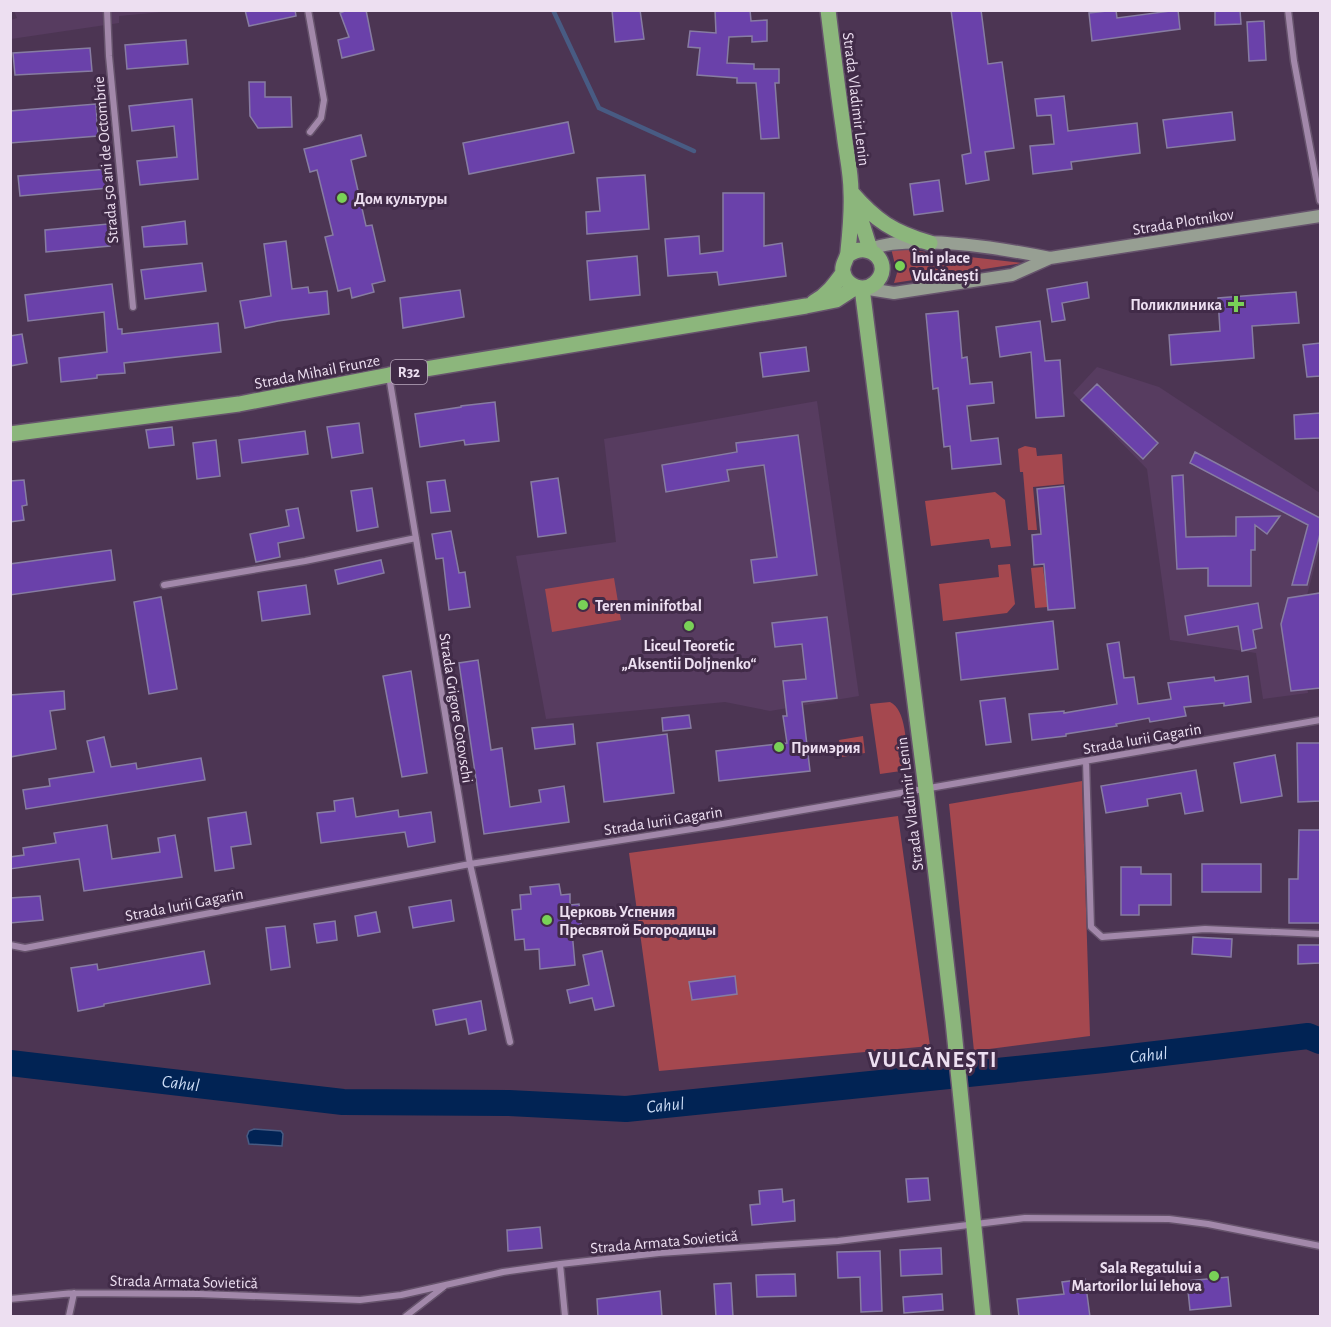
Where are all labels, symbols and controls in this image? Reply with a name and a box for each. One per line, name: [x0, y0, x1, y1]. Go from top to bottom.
street label: Strada Vladimir Lenin: [840, 31, 872, 167]
street label: Strada 50 ani de Octombrie: [91, 76, 121, 244]
marker: Дом культуры: [335, 191, 349, 205]
place label: Дом культуры: [354, 191, 448, 208]
street label: Strada Plotnikov: [1131, 206, 1235, 238]
place label: Îmi place Vulcănești: [912, 248, 979, 286]
marker: Îmi place Vulcănești: [893, 259, 907, 273]
marker: Поликлиника: [1227, 295, 1245, 313]
place label: Поликлиника: [1130, 297, 1222, 313]
street label: Strada Mihail Frunze: [253, 352, 381, 392]
road number: R32: [391, 360, 427, 384]
marker: Teren minifotbal: [576, 598, 590, 612]
place label: Teren minifotbal: [595, 598, 702, 614]
marker: Liceul Teoretic „Aksentii Doljnenko“: [682, 619, 696, 633]
street label: Strada Grigore Cotovschi: [436, 632, 476, 784]
place label: Liceul Teoretic „Aksentii Doljnenko“: [622, 638, 756, 673]
street label: Strada Iurii Gagarin: [1082, 721, 1203, 757]
street label: Strada Vladimir Lenin: [894, 736, 926, 872]
marker: Примэрия: [772, 740, 786, 754]
place label: Примэрия: [791, 740, 861, 756]
street label: Strada Iurii Gagarin: [603, 804, 724, 838]
street label: Strada Iurii Gagarin: [124, 886, 245, 924]
place label: Церковь Успения Пресвятой Богородицы: [559, 904, 716, 938]
marker: Церковь Успения Пресвятой Богородицы: [540, 913, 554, 927]
water label: Cahul: [1129, 1045, 1169, 1067]
district label: VULCĂNEȘTI: [868, 1047, 998, 1074]
water label: Cahul: [161, 1073, 201, 1095]
water label: Cahul: [646, 1095, 685, 1117]
street label: Strada Armata Sovietică: [590, 1228, 739, 1256]
place label: Sala Regatului a Martorilor lui Iehova: [1071, 1260, 1202, 1294]
marker: Sala Regatului a Martorilor lui Iehova: [1207, 1269, 1221, 1283]
street label: Strada Armata Sovietică: [110, 1273, 258, 1291]

